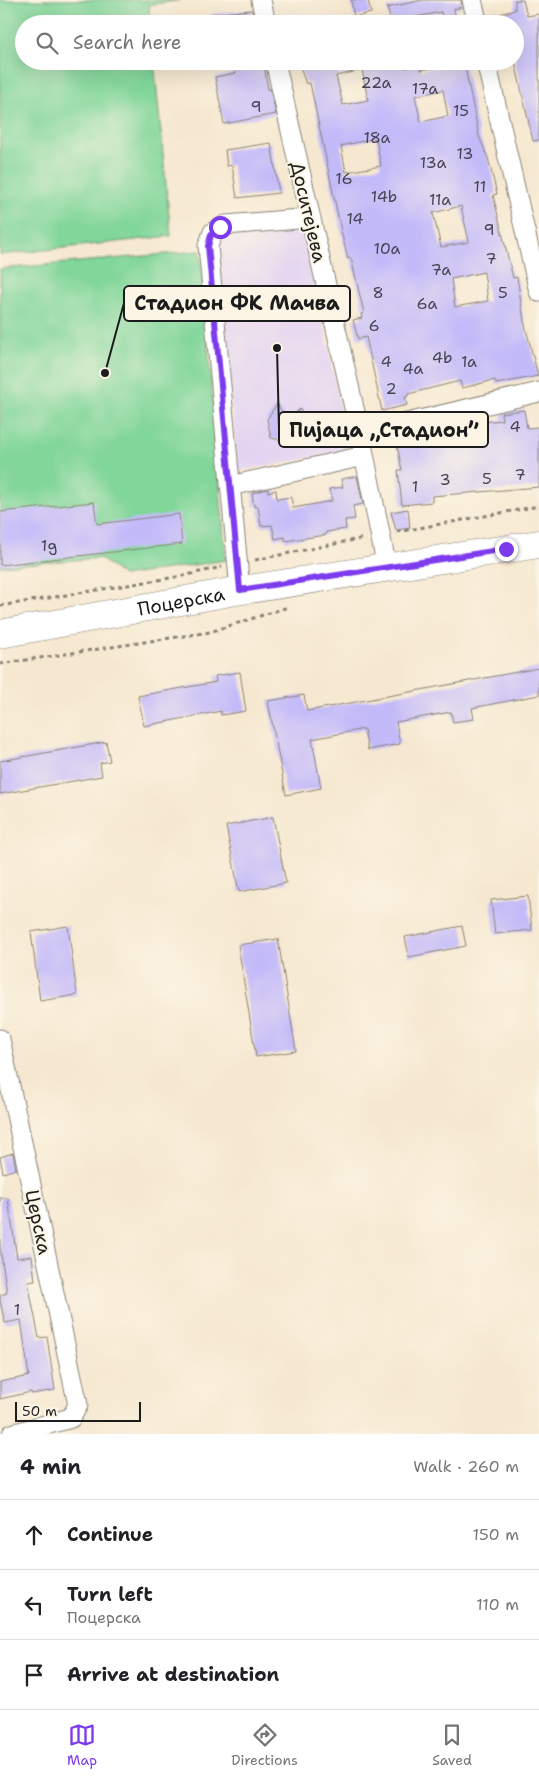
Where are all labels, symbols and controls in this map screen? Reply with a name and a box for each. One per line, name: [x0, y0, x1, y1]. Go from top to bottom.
search box: [15, 15, 524, 70]
icon: search: [33, 29, 61, 57]
text: Search here: [73, 30, 182, 55]
house number: 22a: [361, 72, 392, 93]
house number: 17a: [412, 78, 438, 99]
house number: 9: [250, 96, 262, 117]
house number: 15: [453, 100, 469, 121]
house number: 18a: [363, 127, 391, 148]
house number: 13: [456, 143, 474, 164]
house number: 13a: [420, 152, 446, 173]
street label: Доситејева: [285, 159, 332, 265]
house number: 16: [335, 168, 353, 189]
house number: 11: [474, 176, 486, 197]
house number: 14b: [371, 186, 397, 207]
house number: 11a: [429, 189, 451, 210]
house number: 14: [346, 208, 364, 229]
route start: [209, 216, 232, 239]
house number: 9: [483, 219, 495, 240]
house number: 10a: [374, 238, 401, 259]
house number: 7: [485, 248, 497, 269]
house number: 7a: [431, 259, 451, 280]
house number: 8: [372, 282, 384, 303]
house number: 5: [498, 282, 508, 303]
callout: Стадион ФК Мачва: [124, 286, 350, 321]
text: Стадион ФК Мачва: [134, 290, 340, 316]
house number: 6a: [417, 293, 437, 314]
house number: 6: [368, 315, 380, 336]
house number: 4b: [432, 347, 452, 368]
house number: 4: [380, 351, 392, 372]
house number: 1a: [461, 351, 477, 372]
house number: 4a: [403, 358, 423, 379]
house number: 2: [385, 378, 397, 399]
callout: Пијаца „Стадион”: [279, 412, 488, 447]
house number: 4: [509, 416, 521, 437]
text: Пијаца „Стадион”: [289, 417, 479, 443]
house number: 7: [514, 464, 526, 485]
house number: 5: [482, 468, 492, 489]
house number: 3: [439, 469, 451, 490]
house number: 1: [412, 476, 418, 497]
house number: 1g: [41, 535, 57, 556]
route end: [495, 538, 518, 561]
street label: Поцерска: [136, 581, 227, 622]
street label: Церска: [19, 1187, 58, 1257]
house number: 1: [14, 1299, 20, 1320]
scale bar: [15, 1399, 141, 1422]
text: 50 m: [22, 1402, 57, 1420]
text: 4 min: [20, 1453, 81, 1481]
text: Walk · 260 m: [413, 1456, 519, 1477]
icon: ahead: [20, 1521, 48, 1549]
text: Continue: [67, 1522, 153, 1547]
text: 150 m: [472, 1524, 519, 1545]
text: Turn left: [67, 1582, 153, 1607]
icon: left: [20, 1591, 48, 1619]
text: 110 m: [476, 1594, 519, 1615]
text: Поцерска: [67, 1607, 141, 1628]
icon: arrive: [20, 1661, 48, 1689]
text: Arrive at destination: [67, 1662, 279, 1687]
tab: Map: [67, 1721, 97, 1769]
tab: Directions: [231, 1721, 298, 1769]
tab: Saved: [432, 1721, 472, 1769]

